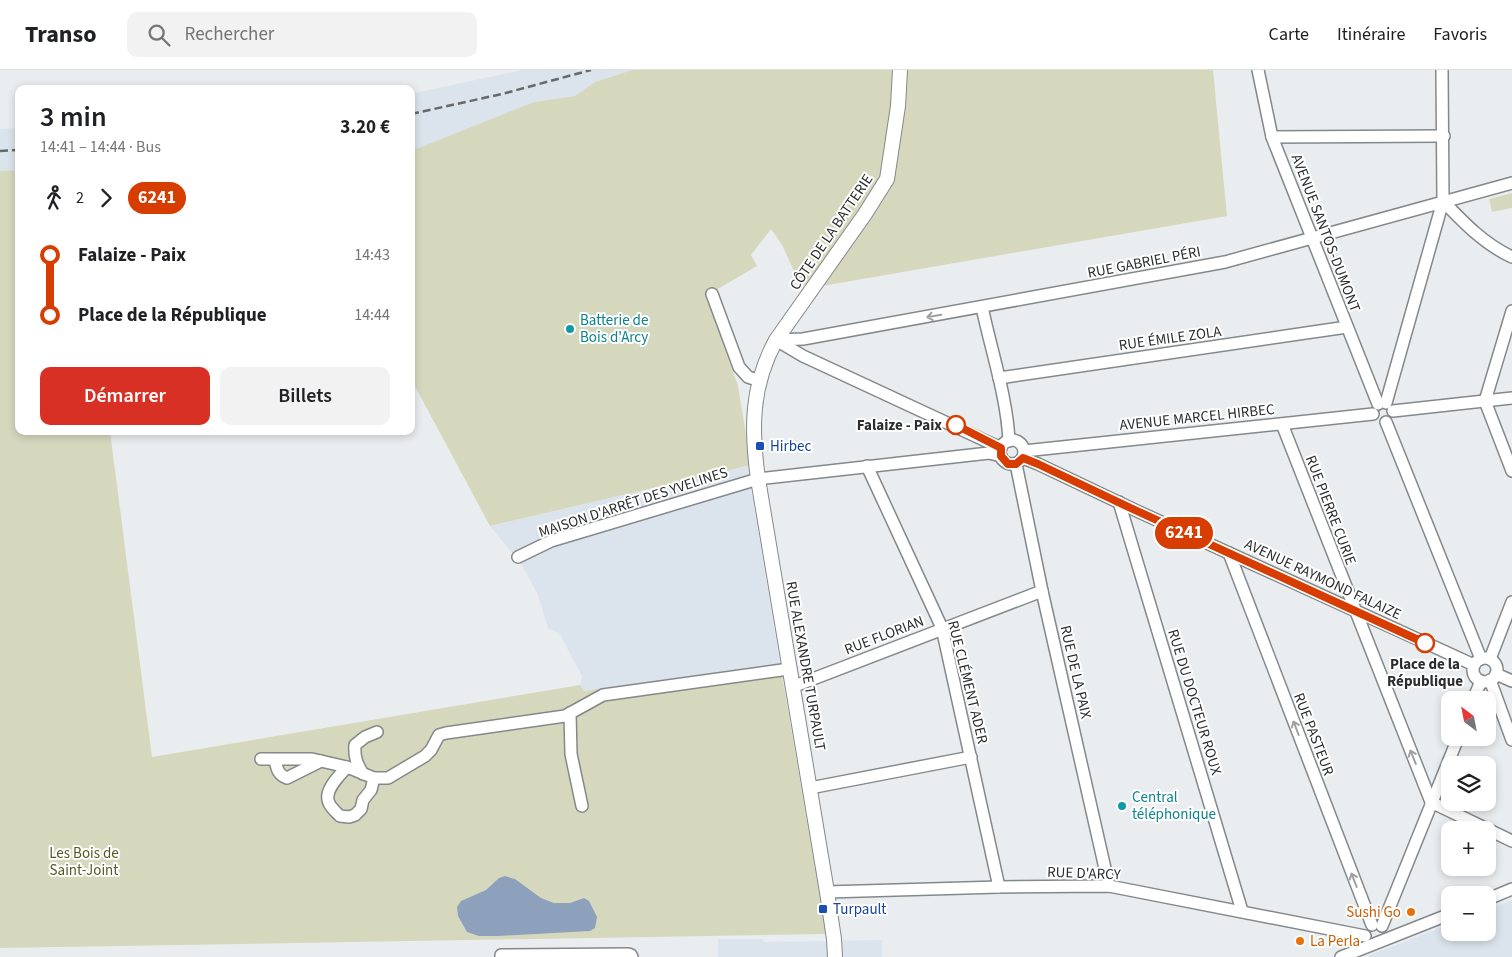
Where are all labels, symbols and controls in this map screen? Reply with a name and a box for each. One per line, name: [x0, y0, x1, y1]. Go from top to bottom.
search box: [127, 12, 477, 57]
text: Transo: [25, 17, 97, 52]
icon: search: [145, 21, 173, 49]
text: Rechercher: [185, 21, 274, 48]
text: Carte: [1269, 22, 1309, 47]
text: Itinéraire: [1337, 22, 1405, 47]
text: Favoris: [1433, 22, 1487, 47]
text: 3 min: [40, 97, 107, 137]
text: 3.20 €: [340, 114, 390, 141]
text: 14:41 – 14:44 · Bus: [40, 136, 161, 158]
street label: AVENUE SANTOS-DUMONT: [1286, 151, 1365, 315]
street label: CÔTE DE LA BATTERIE: [785, 170, 878, 294]
icon: walk: [40, 184, 68, 212]
icon: forward: [92, 184, 120, 212]
text: 6241: [138, 185, 176, 210]
text: 2: [76, 187, 84, 209]
street label: RUE GABRIEL PÉRI: [1086, 241, 1202, 284]
text: Falaize - Paix: [78, 242, 186, 269]
text: 14:43: [354, 244, 390, 266]
text: Place de la République: [78, 302, 267, 329]
text: 14:44: [354, 304, 390, 326]
place label: Batterie de Bois d'Arcy: [580, 310, 648, 348]
one-way arrow: [926, 311, 942, 321]
street label: RUE ÉMILE ZOLA: [1117, 321, 1224, 356]
marker: Batterie de Bois d'Arcy: [564, 323, 576, 335]
button: Démarrer: [40, 367, 210, 425]
button: Billets: [220, 367, 390, 425]
street label: AVENUE MARCEL HIRBEC: [1118, 399, 1276, 436]
place label: Falaize - Paix: [857, 415, 942, 436]
marker: Falaize - Paix: [946, 415, 966, 435]
place label: Hirbec: [770, 436, 811, 457]
marker: Hirbec: [754, 440, 766, 452]
street label: RUE PIERRE CURIE: [1300, 452, 1361, 568]
street label: MAISON D'ARRÊT DES YVELINES: [536, 462, 730, 543]
line badge: 6241: [1149, 517, 1219, 549]
text: 6241: [1165, 520, 1203, 545]
street label: AVENUE RAYMOND FALAIZE: [1241, 534, 1405, 625]
street label: RUE ALEXANDRE TURPAULT: [780, 580, 831, 753]
street label: RUE FLORIAN: [841, 611, 927, 660]
street label: RUE CLÉMENT ADER: [942, 618, 993, 746]
street label: RUE DE LA PAIX: [1055, 623, 1097, 721]
street label: RUE DU DOCTEUR ROUX: [1162, 627, 1227, 778]
marker: Place de la République: [1415, 633, 1435, 653]
place label: Place de la République: [1387, 654, 1463, 692]
street label: RUE PASTEUR: [1288, 690, 1339, 779]
north arrow: [1441, 691, 1496, 746]
map controls: [1441, 691, 1496, 941]
one-way arrow: [1291, 721, 1300, 736]
one-way arrow: [1408, 750, 1417, 765]
button: layers: [1441, 756, 1496, 811]
place label: Central téléphonique: [1132, 787, 1216, 825]
marker: Central téléphonique: [1116, 800, 1128, 812]
button: +: [1441, 821, 1496, 876]
park label: Les Bois de Saint-Joint: [49, 843, 119, 881]
street label: RUE D'ARCY: [1047, 862, 1122, 885]
one-way arrow: [1349, 873, 1358, 888]
button: −: [1441, 886, 1496, 941]
place label: Turpault: [833, 899, 886, 920]
place label: Sushi Go: [1346, 902, 1401, 923]
marker: Turpault: [817, 903, 829, 915]
marker: Sushi Go: [1405, 906, 1417, 918]
place label: La Perla: [1310, 931, 1360, 952]
marker: La Perla: [1294, 935, 1306, 947]

